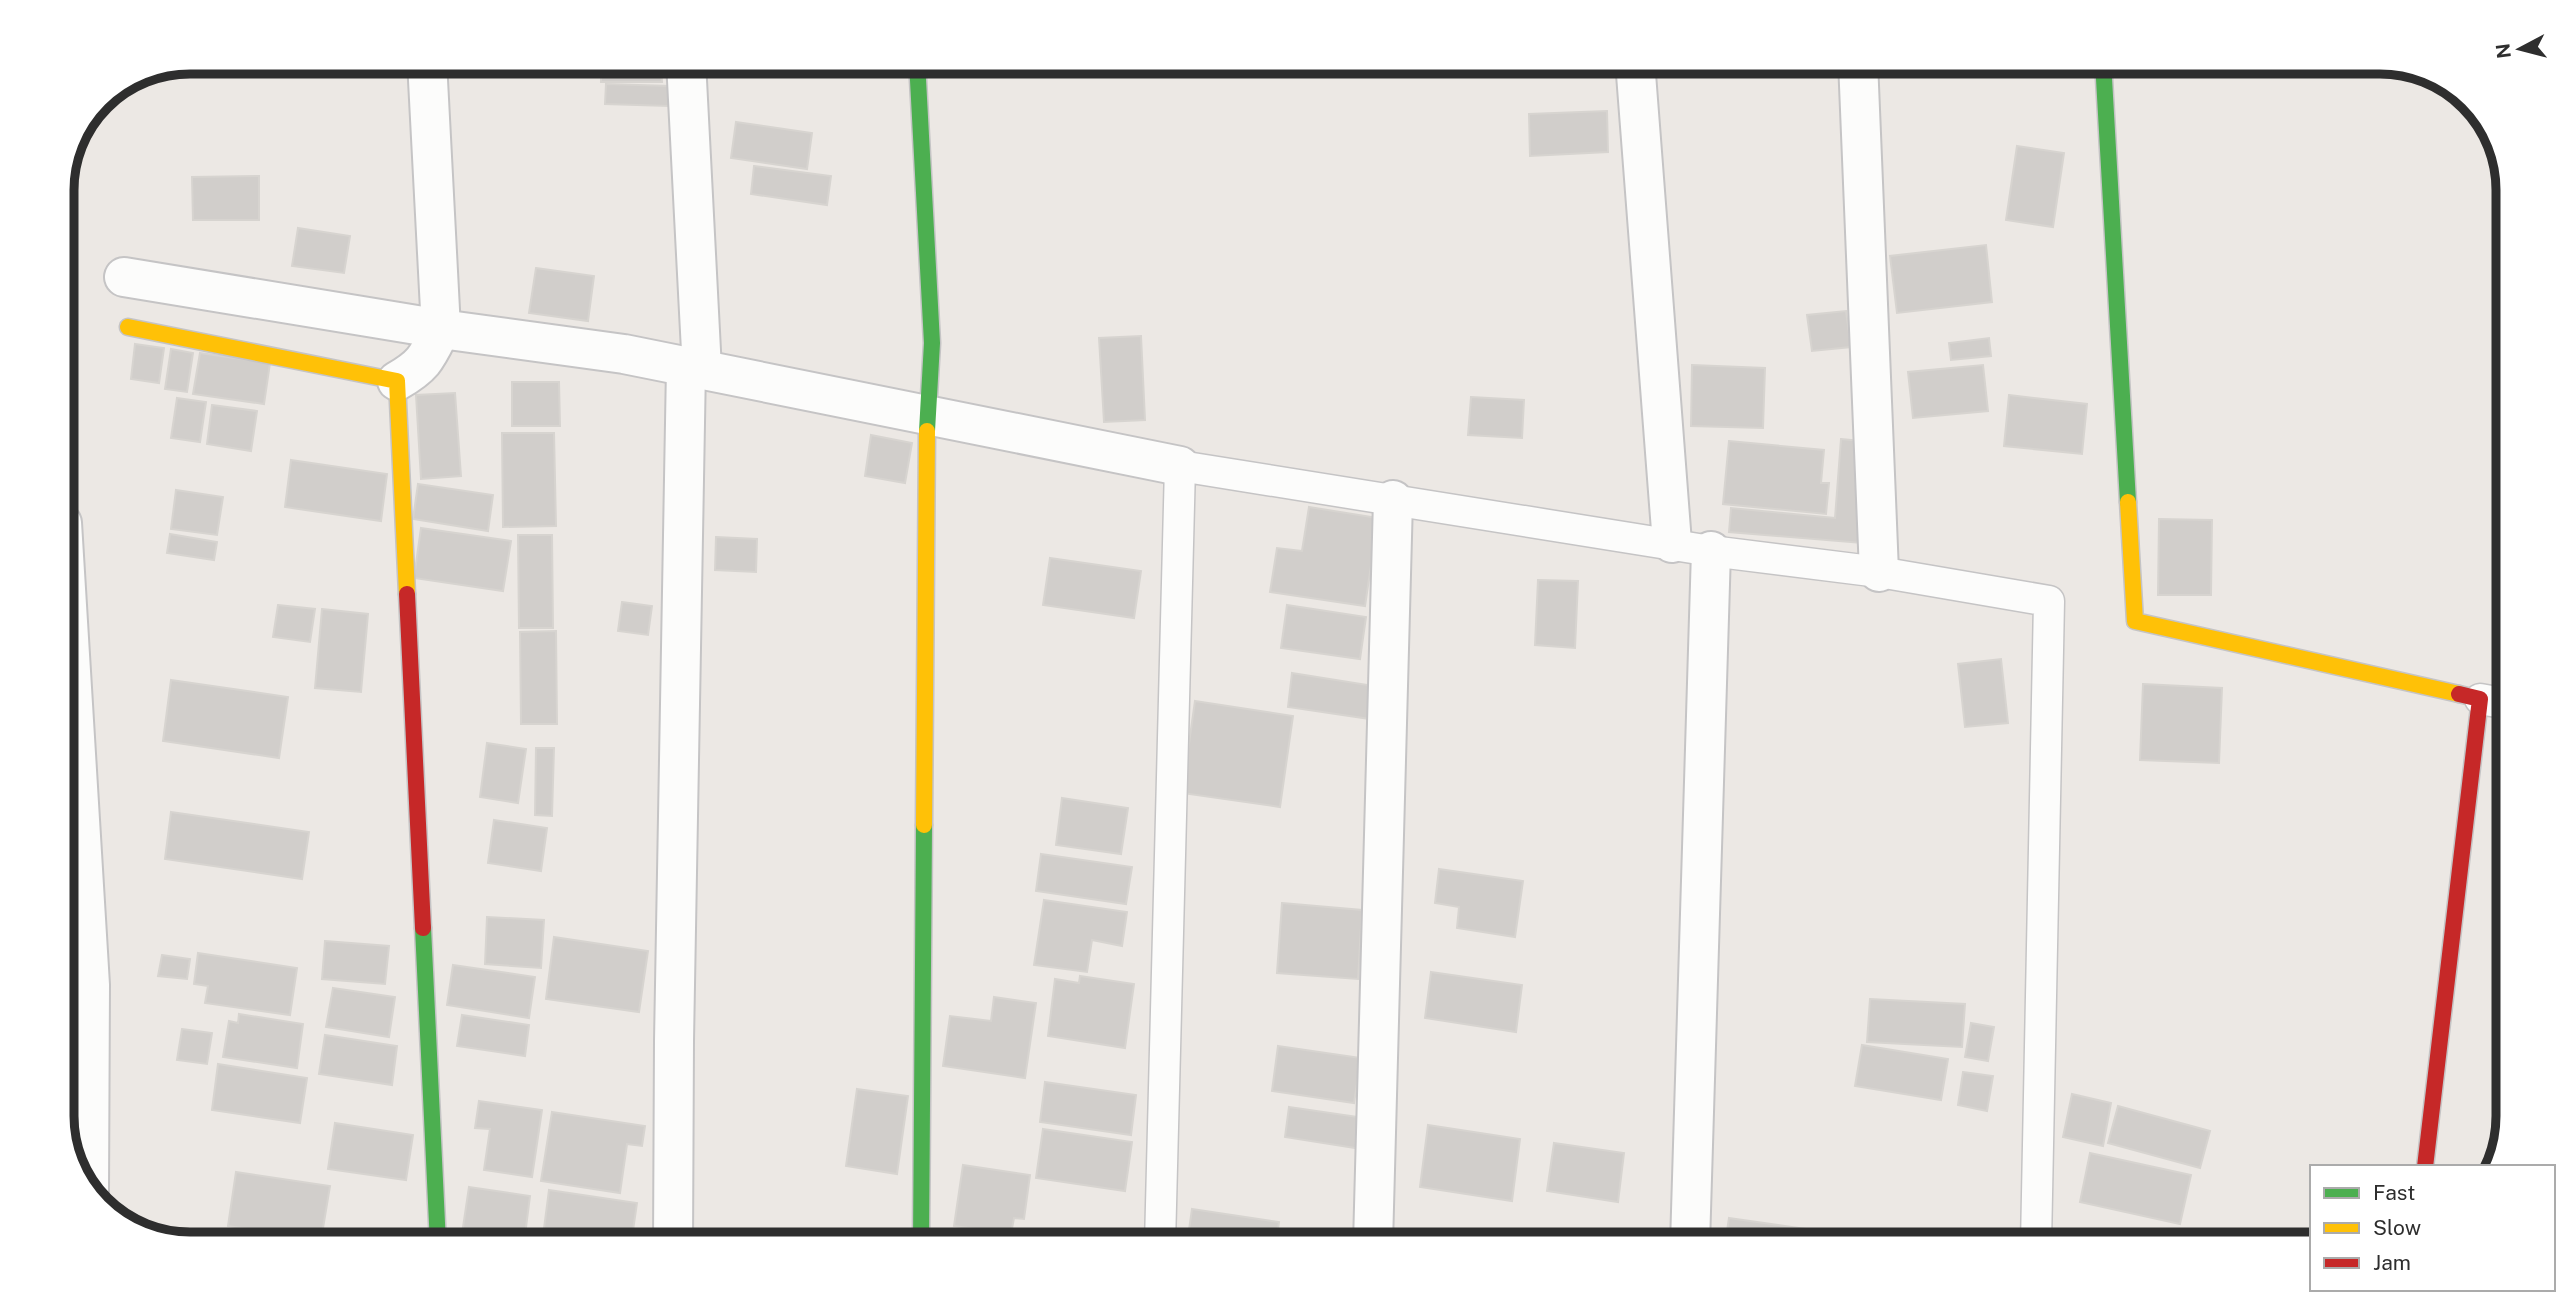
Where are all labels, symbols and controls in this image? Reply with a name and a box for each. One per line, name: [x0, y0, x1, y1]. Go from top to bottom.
north arrow: [2485, 14, 2555, 84]
text: N: [2491, 42, 2515, 60]
legend: [2310, 1165, 2555, 1291]
text: Fast: [2373, 1180, 2415, 1205]
text: Slow: [2373, 1215, 2421, 1240]
text: Jam: [2373, 1250, 2411, 1275]

